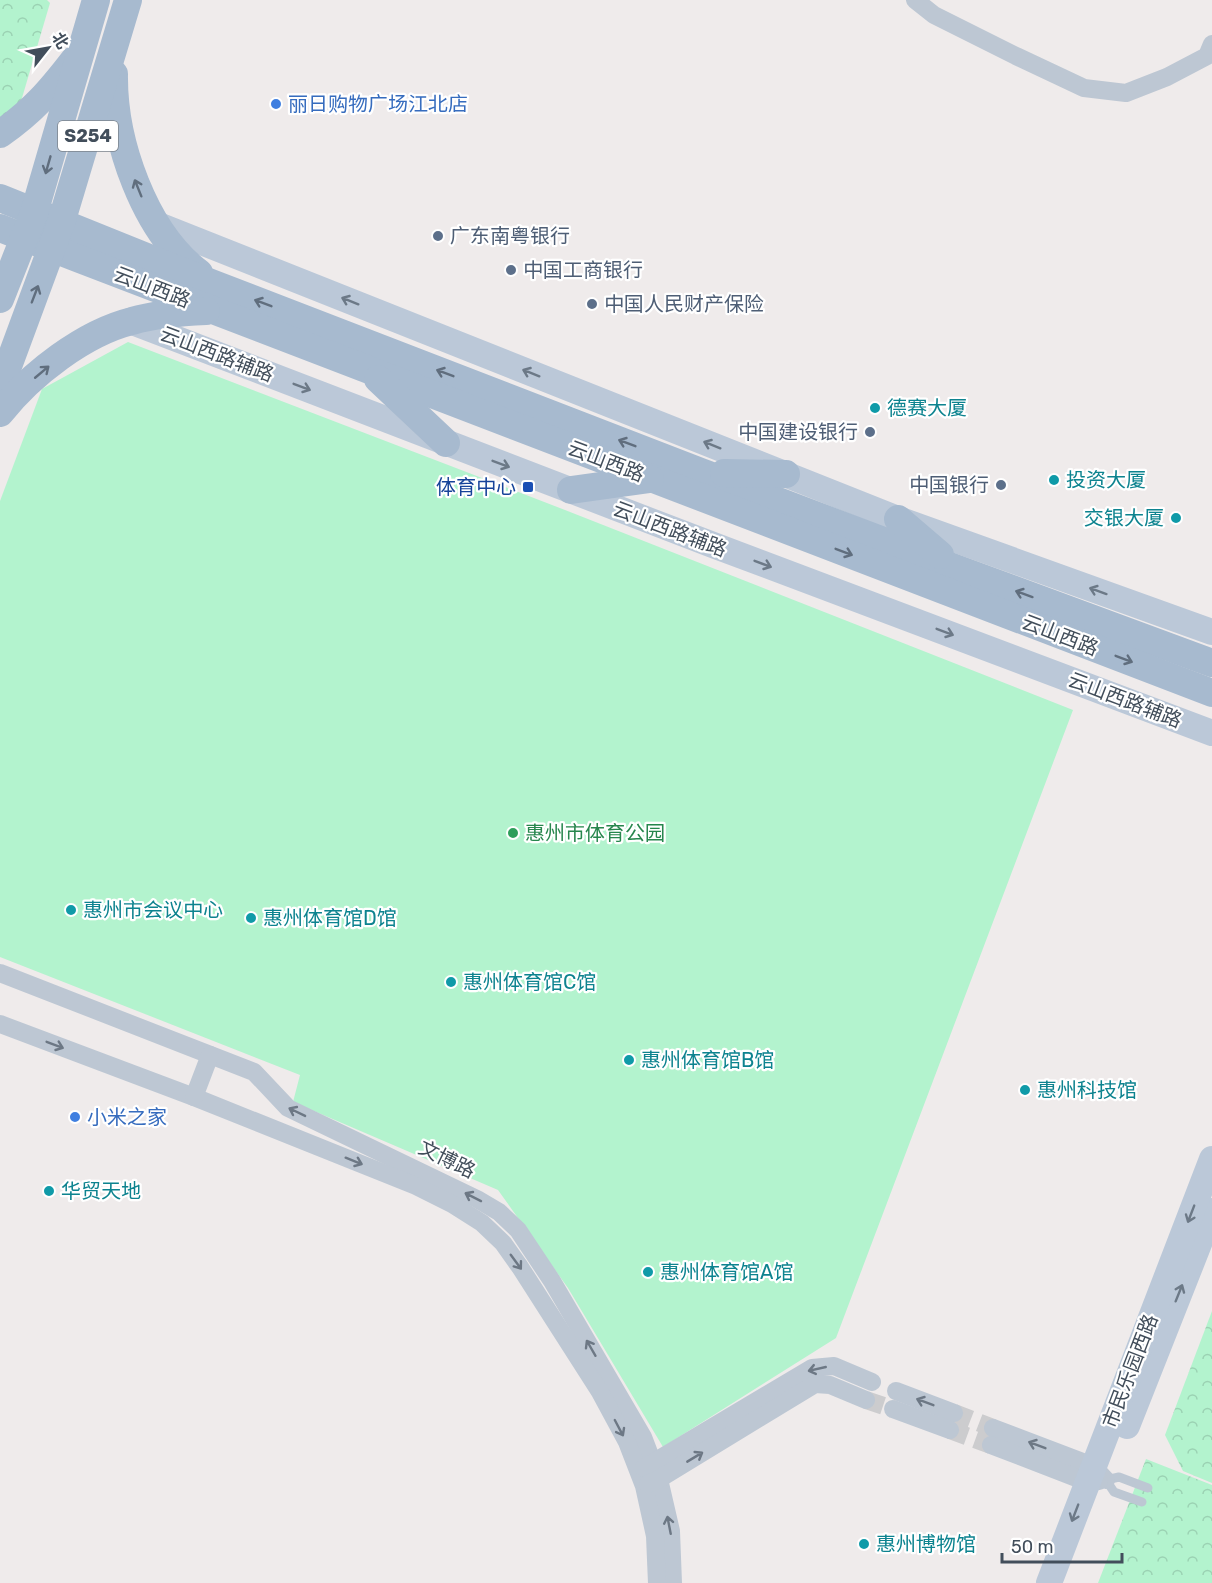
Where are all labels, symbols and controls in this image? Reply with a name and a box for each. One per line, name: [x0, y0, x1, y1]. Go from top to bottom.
north arrow: [18, 18, 78, 78]
text: 北: [48, 29, 73, 52]
place label: 丽日购物广场江北店: [288, 92, 468, 116]
marker: 丽日购物广场江北店: [269, 97, 283, 111]
road number: S254: [58, 121, 118, 151]
one-way arrow: [42, 155, 53, 174]
one-way arrow: [132, 179, 143, 198]
place label: 广东南粤银行: [450, 224, 570, 248]
marker: 广东南粤银行: [431, 229, 445, 243]
place label: 中国工商银行: [523, 258, 643, 282]
street label: 云山西路: [110, 261, 194, 313]
marker: 中国工商银行: [504, 263, 518, 277]
one-way arrow: [31, 285, 42, 304]
place label: 中国人民财产保险: [604, 292, 764, 316]
one-way arrow: [341, 295, 359, 306]
one-way arrow: [254, 297, 273, 308]
marker: 中国人民财产保险: [585, 297, 599, 311]
street label: 云山西路辅路: [157, 321, 277, 387]
one-way arrow: [34, 365, 50, 378]
one-way arrow: [436, 367, 455, 378]
one-way arrow: [522, 367, 540, 378]
one-way arrow: [293, 382, 311, 393]
place label: 德赛大厦: [887, 396, 967, 420]
marker: 德赛大厦: [868, 401, 882, 415]
place label: 中国建设银行: [738, 420, 858, 444]
marker: 中国建设银行: [863, 425, 877, 439]
street label: 云山西路: [564, 435, 648, 487]
one-way arrow: [618, 437, 637, 448]
one-way arrow: [703, 439, 722, 450]
one-way arrow: [491, 459, 510, 470]
place label: 投资大厦: [1066, 468, 1146, 492]
place label: 中国银行: [909, 473, 989, 497]
marker: 投资大厦: [1047, 473, 1061, 487]
place label: 体育中心: [436, 475, 516, 499]
marker: 中国银行: [994, 478, 1008, 492]
marker: 体育中心: [521, 480, 535, 494]
street label: 云山西路辅路: [610, 496, 730, 562]
place label: 交银大厦: [1084, 506, 1164, 530]
marker: 交银大厦: [1169, 511, 1183, 525]
one-way arrow: [834, 547, 852, 558]
one-way arrow: [753, 559, 771, 570]
one-way arrow: [1089, 584, 1108, 595]
one-way arrow: [1016, 587, 1034, 598]
street label: 云山西路: [1018, 609, 1102, 661]
one-way arrow: [935, 628, 954, 639]
one-way arrow: [1114, 655, 1132, 666]
street label: 云山西路辅路: [1065, 667, 1185, 733]
place label: 惠州市体育公园: [525, 821, 665, 845]
marker: 惠州市体育公园: [506, 826, 520, 840]
place label: 惠州市会议中心: [83, 898, 223, 922]
marker: 惠州市会议中心: [64, 903, 78, 917]
place label: 惠州体育馆D馆: [263, 906, 397, 930]
marker: 惠州体育馆D馆: [244, 911, 258, 925]
place label: 惠州体育馆C馆: [463, 970, 596, 994]
marker: 惠州体育馆C馆: [444, 975, 458, 989]
one-way arrow: [45, 1040, 64, 1051]
place label: 惠州体育馆B馆: [641, 1048, 774, 1072]
marker: 惠州体育馆B馆: [622, 1053, 636, 1067]
place label: 惠州科技馆: [1037, 1078, 1137, 1102]
marker: 惠州科技馆: [1018, 1083, 1032, 1097]
place label: 小米之家: [87, 1105, 167, 1129]
one-way arrow: [289, 1106, 307, 1118]
marker: 小米之家: [68, 1110, 82, 1124]
street label: 文博路: [415, 1135, 479, 1183]
one-way arrow: [344, 1156, 363, 1167]
place label: 华贸天地: [61, 1179, 141, 1203]
marker: 华贸天地: [42, 1184, 56, 1198]
one-way arrow: [465, 1191, 482, 1203]
one-way arrow: [1185, 1204, 1196, 1222]
one-way arrow: [510, 1253, 523, 1269]
place label: 惠州体育馆A馆: [660, 1260, 793, 1284]
marker: 惠州体育馆A馆: [641, 1265, 655, 1279]
one-way arrow: [1175, 1285, 1186, 1303]
street label: 市民乐园西路: [1097, 1311, 1163, 1431]
one-way arrow: [585, 1340, 597, 1357]
one-way arrow: [808, 1364, 827, 1375]
one-way arrow: [916, 1396, 935, 1407]
one-way arrow: [614, 1418, 625, 1436]
one-way arrow: [1028, 1439, 1046, 1450]
one-way arrow: [686, 1451, 703, 1463]
one-way arrow: [1069, 1503, 1080, 1522]
one-way arrow: [663, 1515, 674, 1535]
scale bar: [1002, 1526, 1122, 1564]
place label: 惠州博物馆: [876, 1532, 976, 1556]
text: 50 m: [1011, 1536, 1054, 1558]
marker: 惠州博物馆: [857, 1537, 871, 1551]

